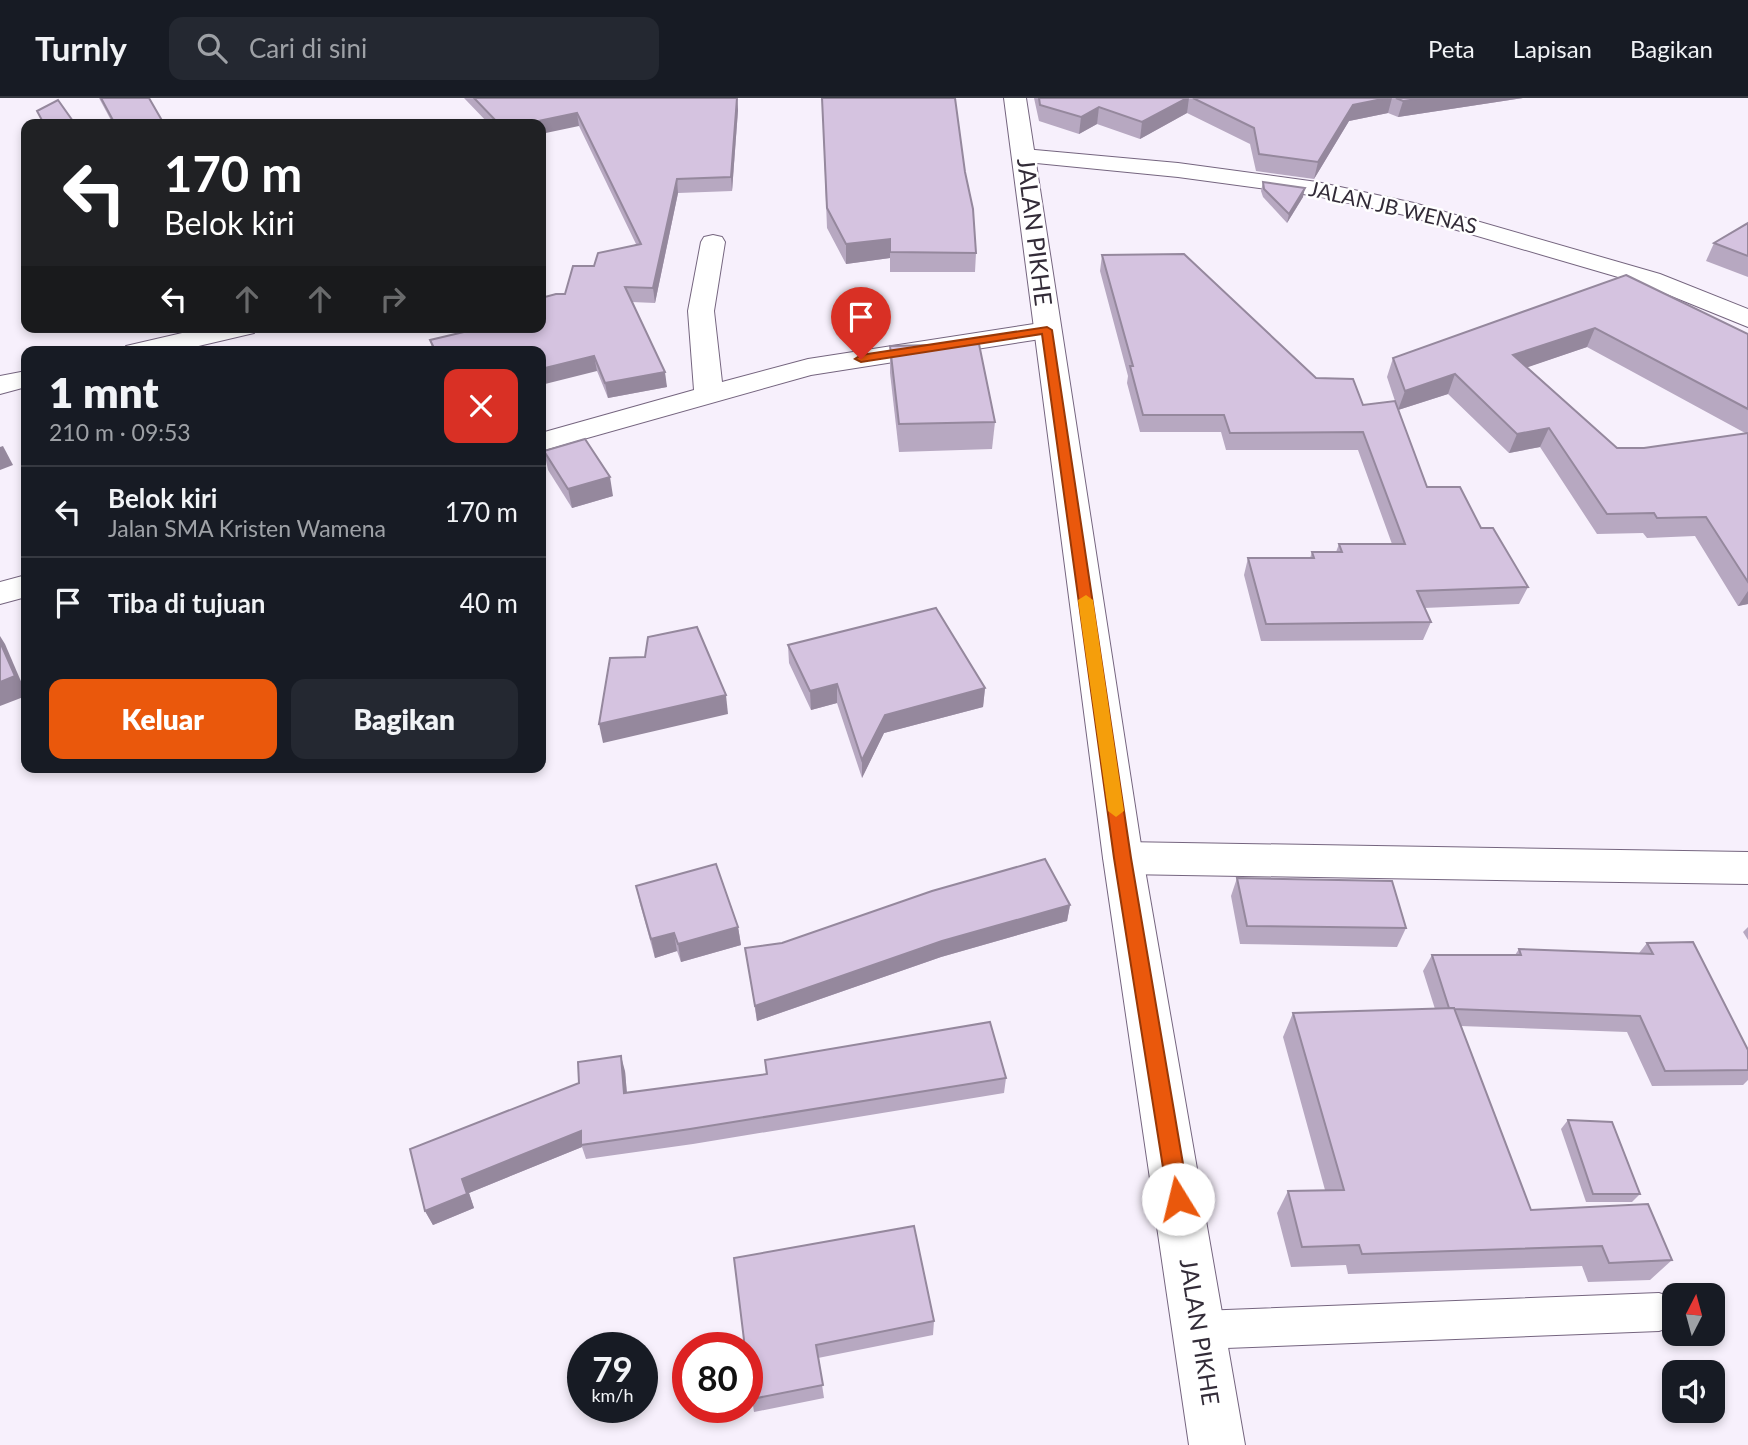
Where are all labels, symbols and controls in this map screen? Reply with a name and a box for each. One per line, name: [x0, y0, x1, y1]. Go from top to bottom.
search box: [169, 17, 659, 80]
text: Turnly: [35, 28, 127, 68]
icon: search: [193, 29, 231, 67]
text: Cari di sini: [249, 32, 367, 64]
text: Peta: [1428, 34, 1475, 63]
text: Lapisan: [1513, 34, 1592, 63]
text: Bagikan: [1630, 34, 1713, 63]
text: 170 m: [164, 144, 302, 202]
icon: left: [49, 147, 140, 238]
street label: JALAN PIKHE: [1012, 156, 1059, 307]
street label: JALAN JB WENAS: [1307, 175, 1480, 238]
text: Belok kiri: [164, 203, 295, 242]
icon: left: [155, 280, 193, 318]
icon: ahead: [228, 280, 266, 318]
icon: ahead: [301, 280, 339, 318]
icon: right: [374, 280, 412, 318]
pin: [831, 287, 891, 359]
icon: arrive: [842, 298, 880, 336]
text: 1 mnt: [49, 367, 159, 417]
button: close: [444, 369, 518, 443]
text: 210 m · 09:53: [49, 418, 191, 446]
text: Belok kiri: [108, 482, 217, 514]
icon: left: [49, 493, 87, 531]
text: 170 m: [445, 496, 518, 528]
text: Jalan SMA Kristen Wamena: [108, 514, 386, 542]
icon: arrive: [49, 584, 87, 622]
text: Tiba di tujuan: [108, 587, 266, 619]
text: 40 m: [460, 587, 518, 619]
button: Keluar: [49, 679, 277, 759]
button: Bagikan: [291, 679, 518, 759]
position arrow: [1141, 1162, 1215, 1236]
street label: JALAN PIKHE: [1175, 1256, 1226, 1407]
north arrow: [1662, 1283, 1726, 1346]
map controls: [1662, 1283, 1725, 1423]
speed limit sign: 80: [672, 1332, 763, 1423]
text: 79: [592, 1347, 633, 1389]
button: sound: [1662, 1360, 1725, 1423]
text: km/h: [591, 1384, 634, 1406]

